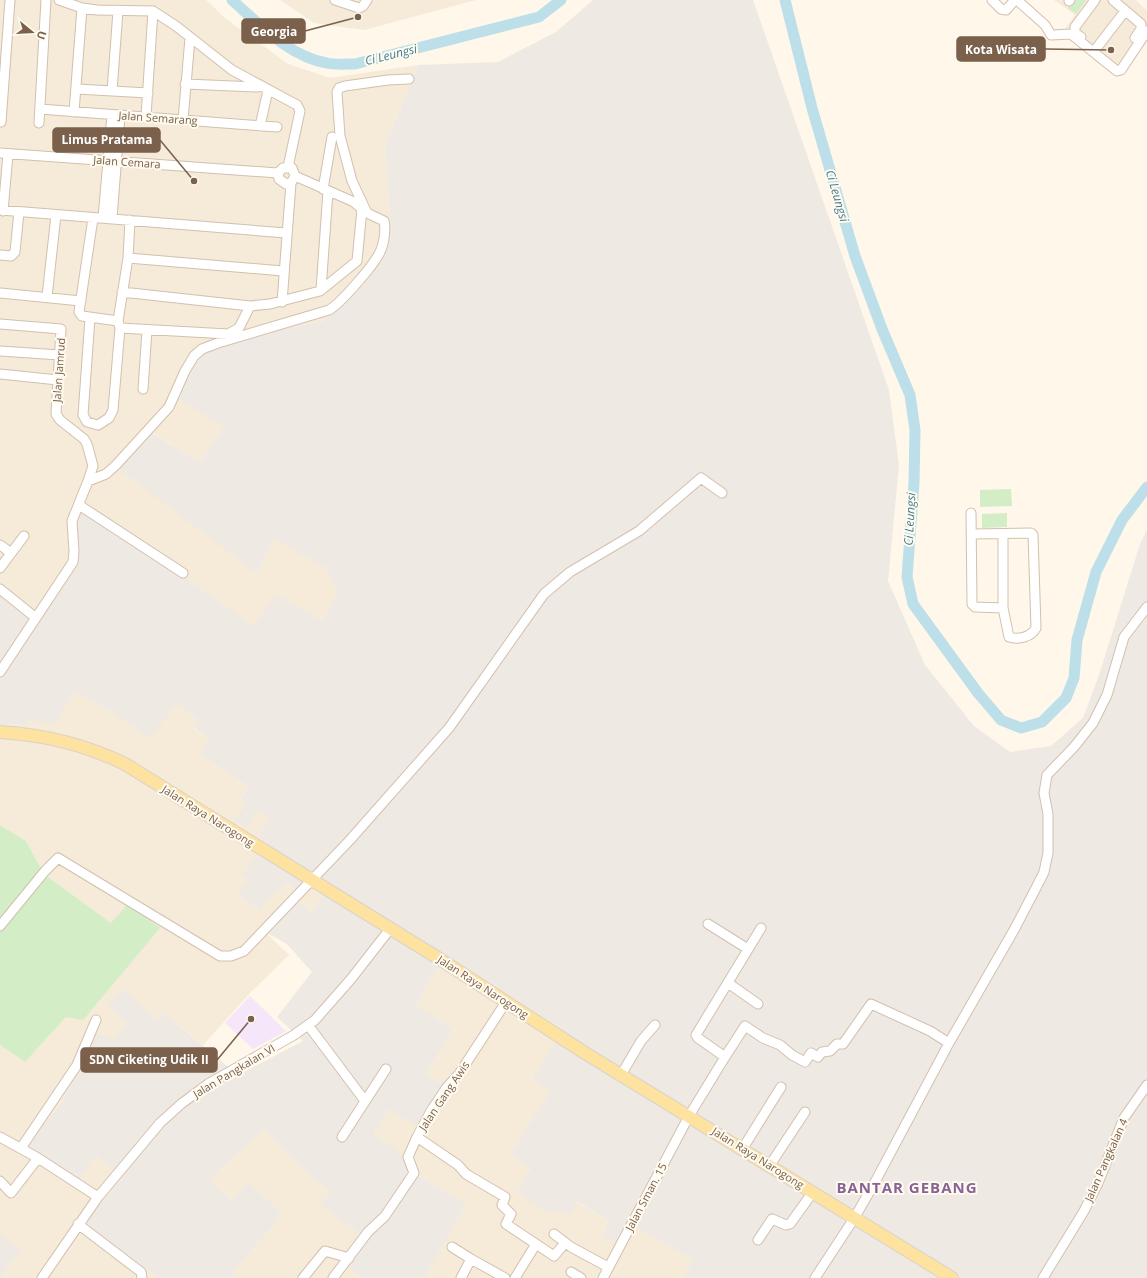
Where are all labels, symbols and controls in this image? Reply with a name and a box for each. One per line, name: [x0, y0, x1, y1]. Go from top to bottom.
north arrow: [12, 12, 52, 52]
callout: Georgia: [242, 19, 305, 43]
text: Georgia: [251, 23, 297, 40]
text: U: [34, 29, 50, 42]
callout: Kota Wisata: [957, 37, 1045, 61]
water label: Ci Leungsi: [363, 40, 420, 69]
text: Kota Wisata: [965, 41, 1037, 58]
street label: Jalan Semarang: [117, 107, 198, 128]
callout: Limus Pratama: [53, 128, 160, 152]
text: Limus Pratama: [62, 131, 152, 148]
street label: Jalan Cemara: [92, 152, 161, 171]
water label: Ci Leungsi: [822, 168, 853, 225]
street label: Jalan Jamrud: [49, 337, 68, 404]
water label: Ci Leungsi: [900, 491, 919, 546]
street label: Jalan Raya Narogong: [159, 781, 257, 850]
street label: Jalan Raya Narogong: [434, 951, 532, 1022]
street label: Jalan Pangkalan VI: [189, 1040, 277, 1101]
callout: SDN Ciketing Udik II: [81, 1048, 217, 1072]
text: SDN Ciketing Udik II: [89, 1051, 209, 1068]
street label: Jalan Gang Awis: [414, 1058, 472, 1134]
street label: Jalan Pangkalan 4: [1080, 1115, 1131, 1205]
street label: Jalan Raya Narogong: [709, 1123, 807, 1192]
street label: Jalan Sman. 15: [621, 1160, 670, 1234]
district label: BANTAR GEBANG: [836, 1177, 978, 1197]

